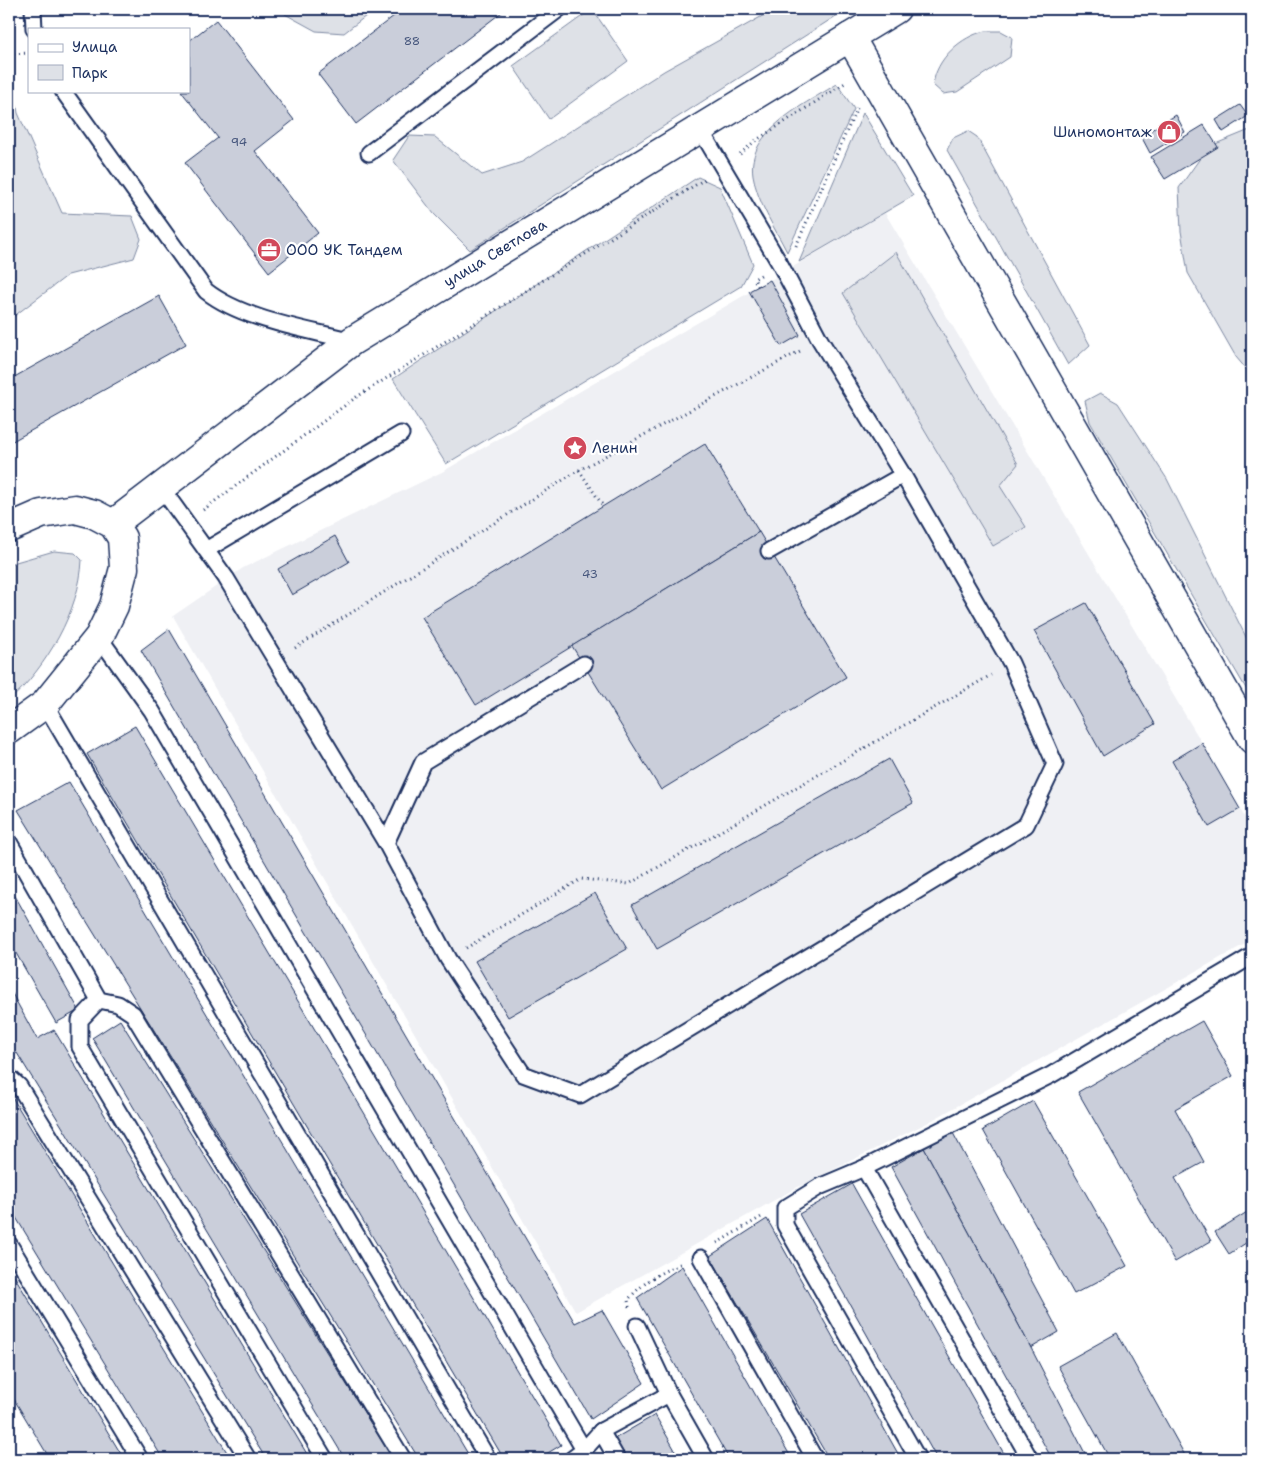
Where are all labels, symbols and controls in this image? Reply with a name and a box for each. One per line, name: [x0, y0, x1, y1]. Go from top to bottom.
legend: [28, 28, 190, 92]
house number: 88: [404, 33, 420, 49]
text: Улица: [72, 37, 118, 57]
text: Парк: [72, 63, 108, 83]
shop icon: Шиномонтаж: [1156, 119, 1182, 145]
place label: Шиномонтаж: [1053, 122, 1153, 142]
house number: 94: [231, 134, 247, 150]
street label: улица Светлова: [440, 214, 551, 292]
office icon: ООО УК Тандем: [256, 237, 282, 263]
place label: ООО УК Тандем: [286, 240, 403, 260]
place icon: Ленин: [562, 435, 588, 461]
place label: Ленин: [592, 438, 638, 458]
house number: 43: [582, 566, 598, 582]

